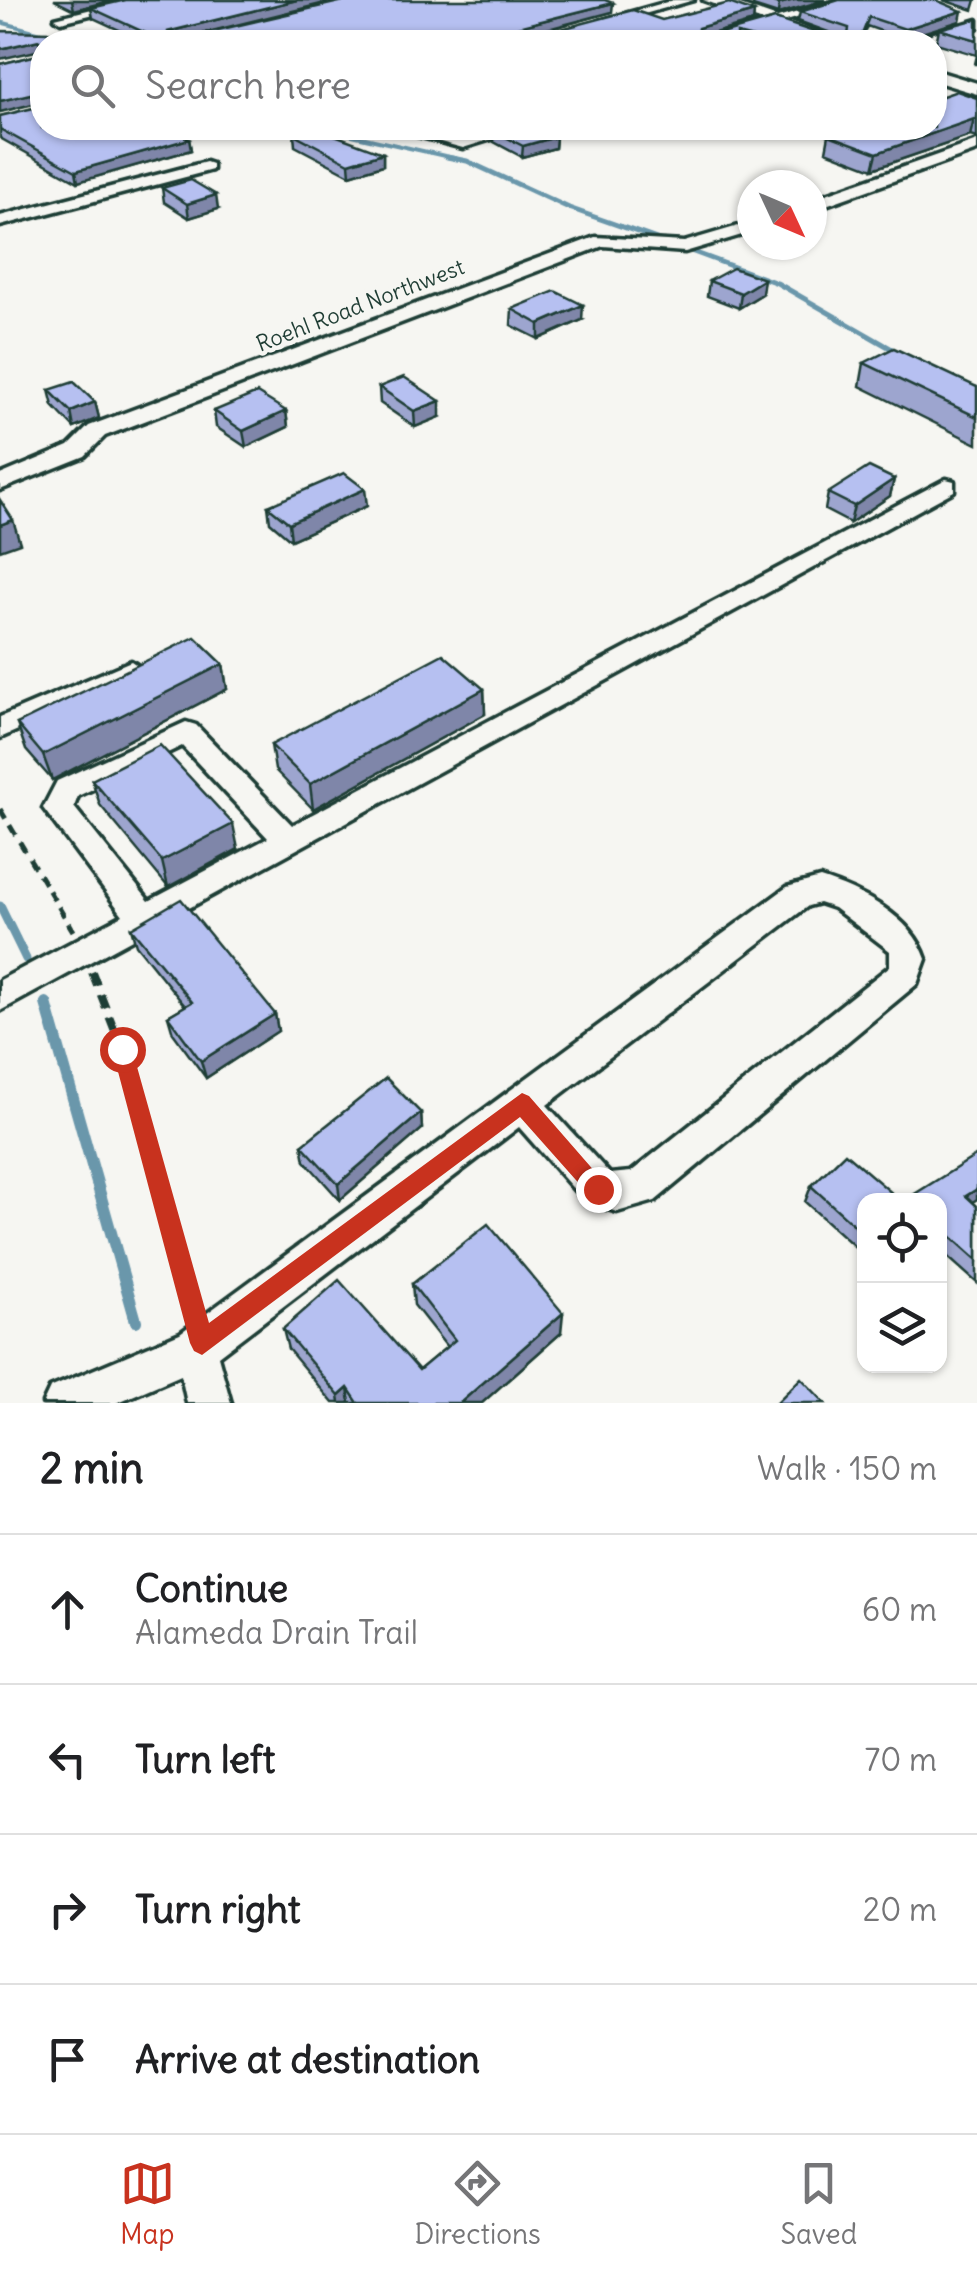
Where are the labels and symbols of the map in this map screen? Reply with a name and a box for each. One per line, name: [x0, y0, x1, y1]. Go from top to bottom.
north arrow: [737, 170, 827, 260]
street label: Roehl Road Northwest: [252, 252, 468, 358]
route start: [100, 1027, 146, 1073]
route end: [576, 1167, 622, 1213]

